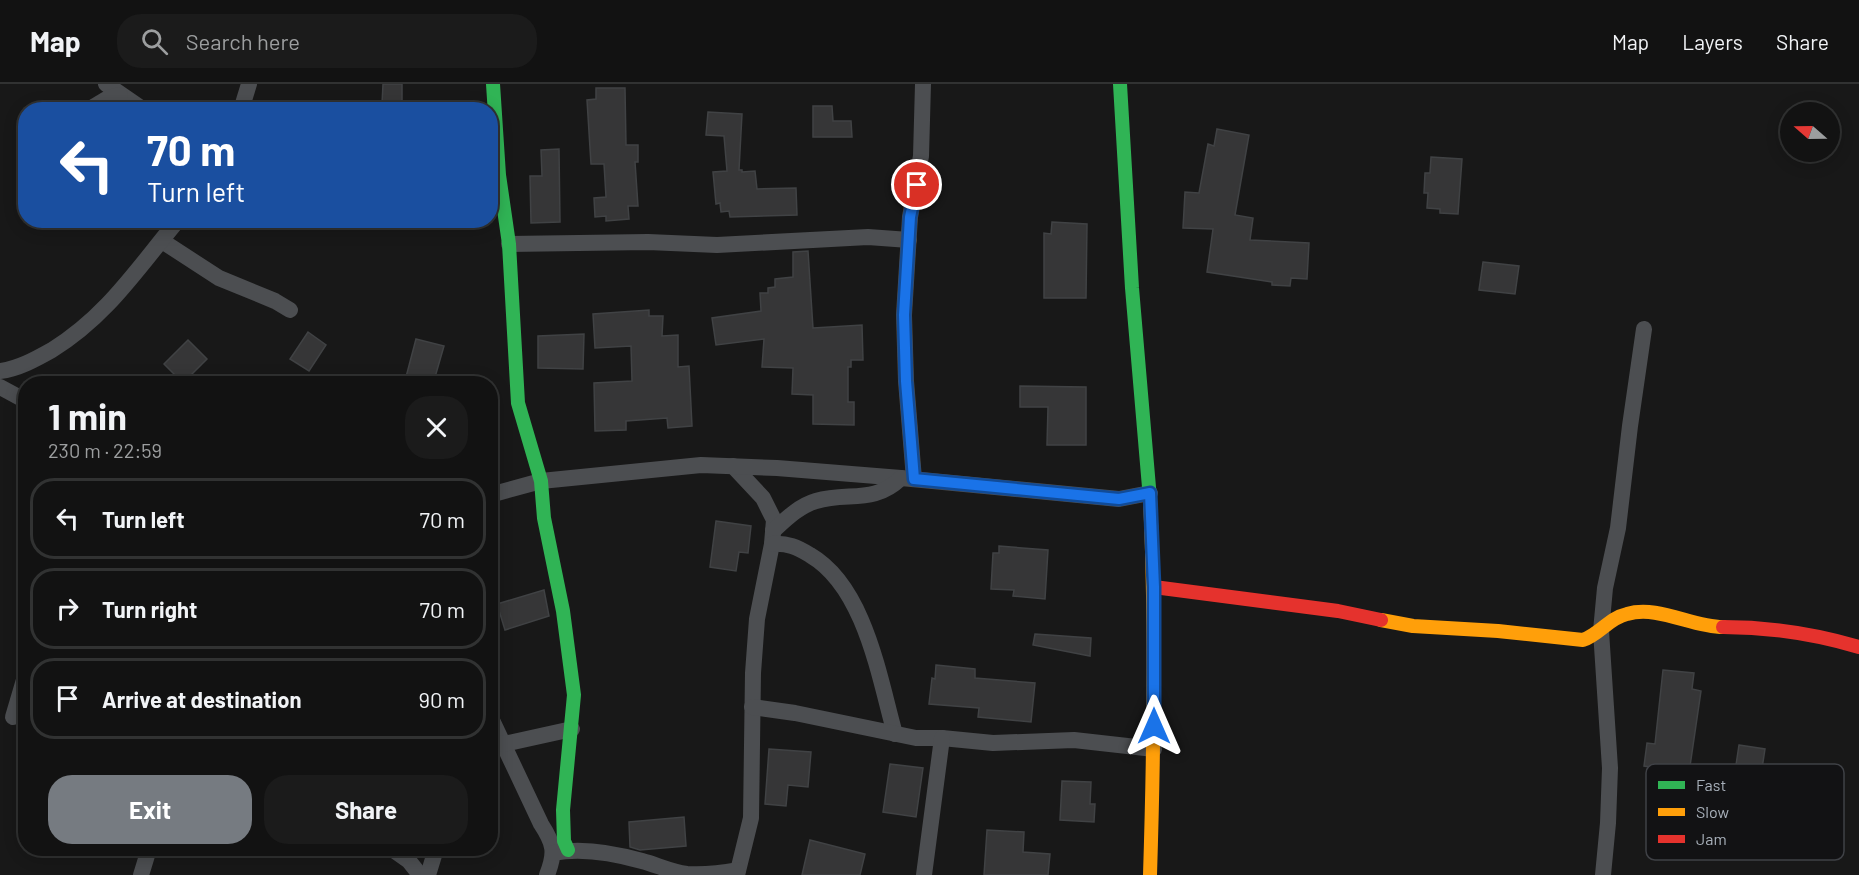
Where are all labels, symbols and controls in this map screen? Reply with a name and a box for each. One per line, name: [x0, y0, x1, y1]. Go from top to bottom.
search box: [117, 14, 537, 68]
text: Map: [30, 24, 81, 58]
icon: search: [138, 25, 171, 58]
text: Search here: [186, 28, 300, 54]
text: Map: [1612, 29, 1649, 54]
text: Layers: [1682, 29, 1743, 54]
text: Share: [1776, 29, 1829, 54]
north arrow: [1780, 102, 1840, 162]
map controls: [1780, 102, 1840, 162]
text: 70 m: [147, 124, 235, 174]
icon: left: [48, 126, 126, 204]
pin: [891, 159, 942, 210]
icon: arrive: [900, 168, 933, 201]
text: Turn left: [147, 175, 245, 207]
text: 1 min: [48, 394, 127, 437]
button: close: [405, 396, 468, 459]
text: 230 m · 22:59: [48, 438, 162, 462]
icon: left: [51, 502, 84, 535]
text: Turn left: [102, 506, 185, 532]
text: 70 m: [420, 506, 465, 532]
icon: right: [51, 592, 84, 625]
text: Turn right: [102, 596, 197, 622]
text: 70 m: [420, 596, 465, 622]
icon: arrive: [51, 682, 84, 715]
text: Arrive at destination: [102, 686, 301, 712]
text: 90 m: [419, 686, 465, 712]
position arrow: [1122, 694, 1186, 758]
legend: [1646, 764, 1844, 860]
button: Exit: [48, 775, 252, 844]
button: Share: [264, 775, 468, 844]
text: Fast: [1696, 775, 1726, 794]
text: Slow: [1696, 802, 1729, 821]
text: Jam: [1696, 829, 1727, 848]

